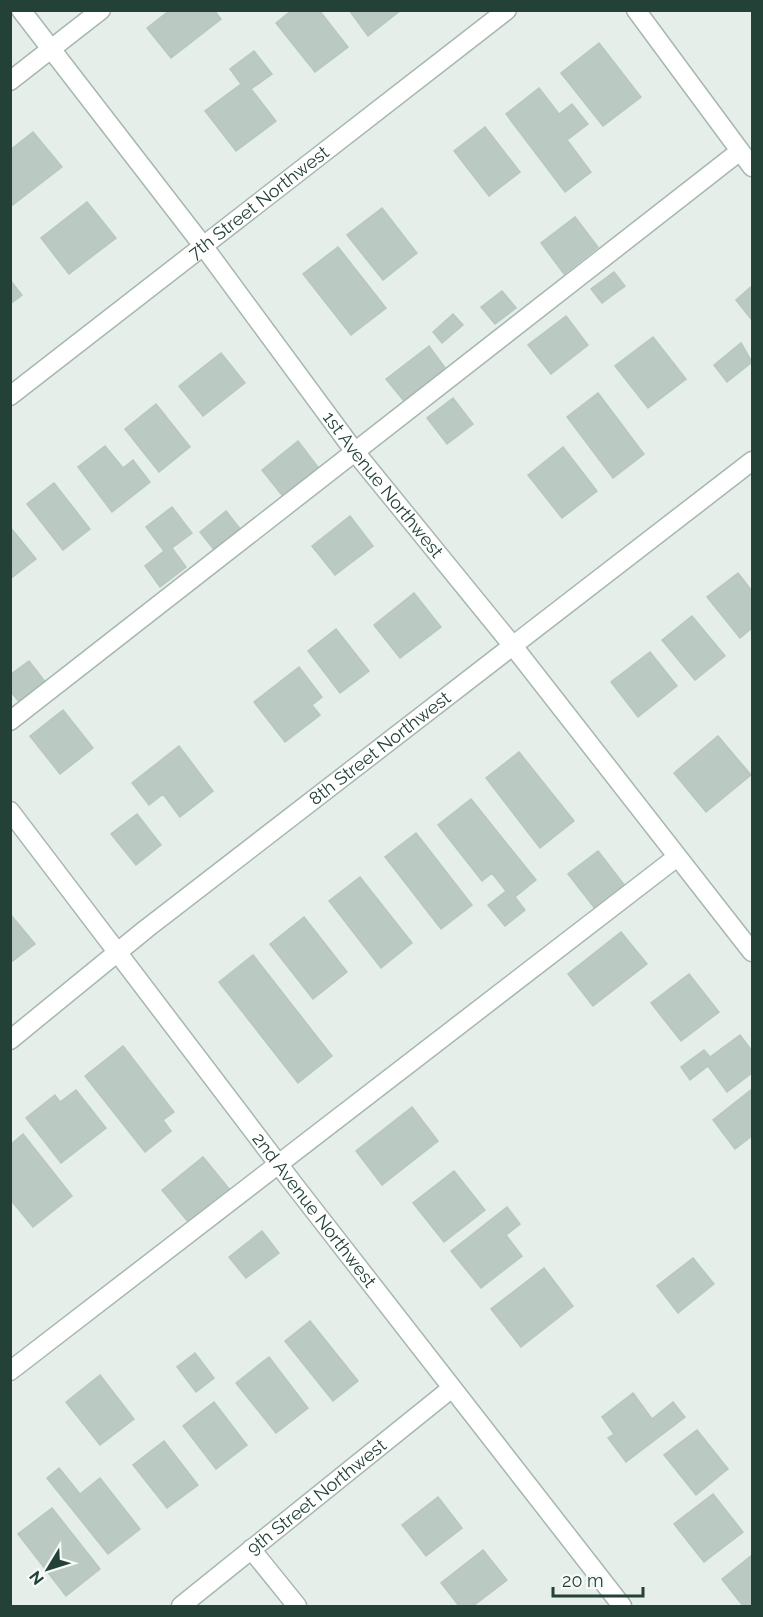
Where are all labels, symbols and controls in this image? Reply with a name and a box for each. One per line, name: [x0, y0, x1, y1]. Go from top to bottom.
street label: 7th Street Northwest: [184, 141, 333, 263]
street label: 1st Avenue Northwest: [319, 407, 448, 562]
street label: 8th Street Northwest: [305, 687, 454, 809]
street label: 2nd Avenue Northwest: [248, 1129, 381, 1291]
street label: 9th Street Northwest: [242, 1434, 390, 1559]
north arrow: [18, 1539, 78, 1599]
scale bar: [553, 1560, 643, 1598]
text: N: [25, 1567, 48, 1589]
text: 20 m: [562, 1570, 604, 1591]

